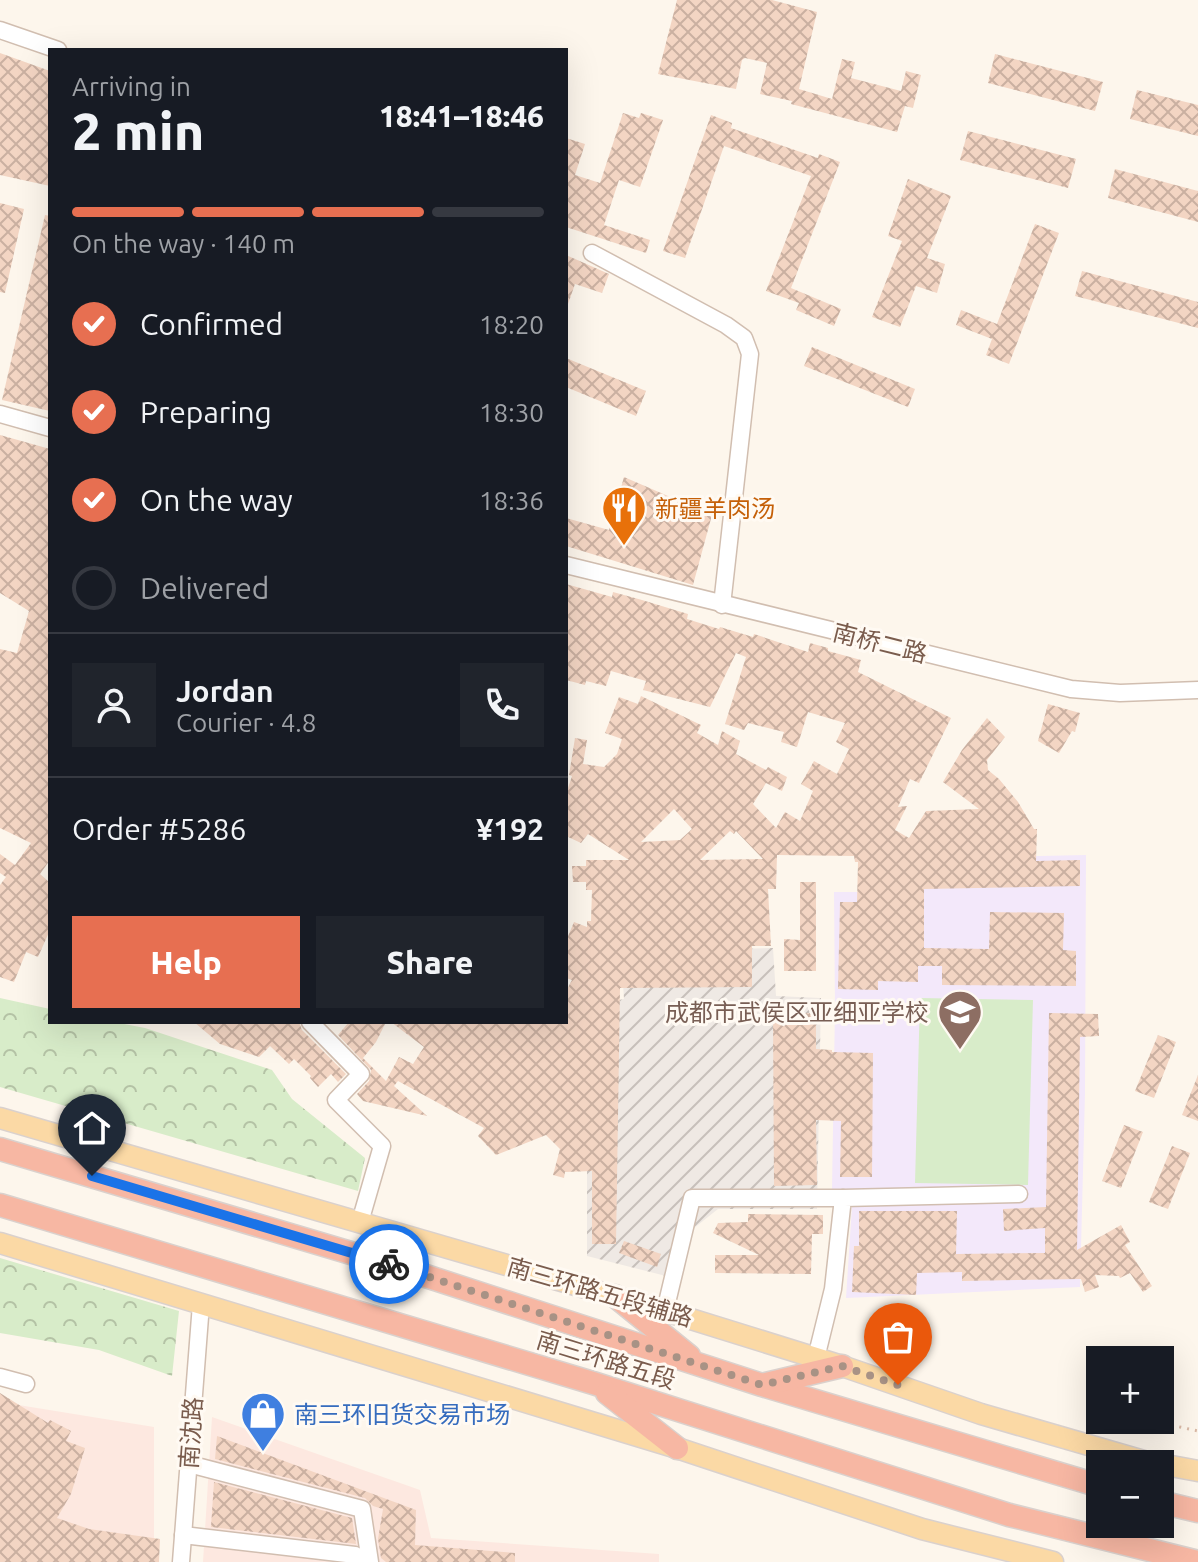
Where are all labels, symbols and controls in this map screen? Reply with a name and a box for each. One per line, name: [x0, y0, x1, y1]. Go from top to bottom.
text: Arriving in: [72, 72, 191, 101]
text: 18:41–18:46: [379, 99, 544, 133]
text: 2 min: [72, 102, 204, 160]
text: On the way · 140 m: [72, 229, 295, 258]
icon: check: [72, 302, 116, 346]
text: Confirmed: [140, 307, 283, 341]
text: 18:20: [479, 310, 544, 339]
icon: check: [72, 390, 116, 434]
text: Preparing: [140, 395, 272, 429]
text: 18:30: [479, 398, 544, 427]
icon: check: [72, 478, 116, 522]
text: On the way: [140, 483, 293, 517]
restaurant icon: 新疆羊肉汤: [600, 484, 648, 547]
text: 18:36: [479, 486, 544, 515]
place label: 新疆羊肉汤: [655, 495, 775, 522]
text: Delivered: [140, 571, 269, 605]
street label: 南桥二路: [830, 618, 930, 668]
button: person: [72, 663, 156, 747]
button: phone: [460, 663, 544, 747]
text: Jordan: [176, 674, 274, 708]
text: Courier · 4.8: [176, 708, 316, 737]
text: Order #5286: [72, 812, 246, 846]
text: ¥192: [476, 812, 544, 846]
button: Help: [72, 916, 300, 1008]
button: Share: [316, 916, 544, 1008]
school or university icon: 成都市武侯区亚细亚学校: [936, 988, 984, 1051]
place label: 成都市武侯区亚细亚学校: [665, 999, 929, 1026]
pin: [58, 1094, 126, 1176]
icon: home: [70, 1106, 114, 1150]
courier: [349, 1224, 429, 1304]
icon: bike: [367, 1242, 411, 1286]
street label: 南三环路五段辅路: [504, 1253, 696, 1331]
pin: [864, 1303, 932, 1385]
icon: bag: [876, 1315, 920, 1359]
street label: 南三环路五段: [533, 1326, 679, 1394]
map controls: [1086, 1346, 1174, 1538]
button: +: [1086, 1346, 1174, 1434]
shop icon: 南三环旧货交易市场: [239, 1390, 287, 1453]
street label: 南沈路: [175, 1396, 207, 1470]
place label: 南三环旧货交易市场: [294, 1401, 510, 1428]
button: −: [1086, 1450, 1174, 1538]

